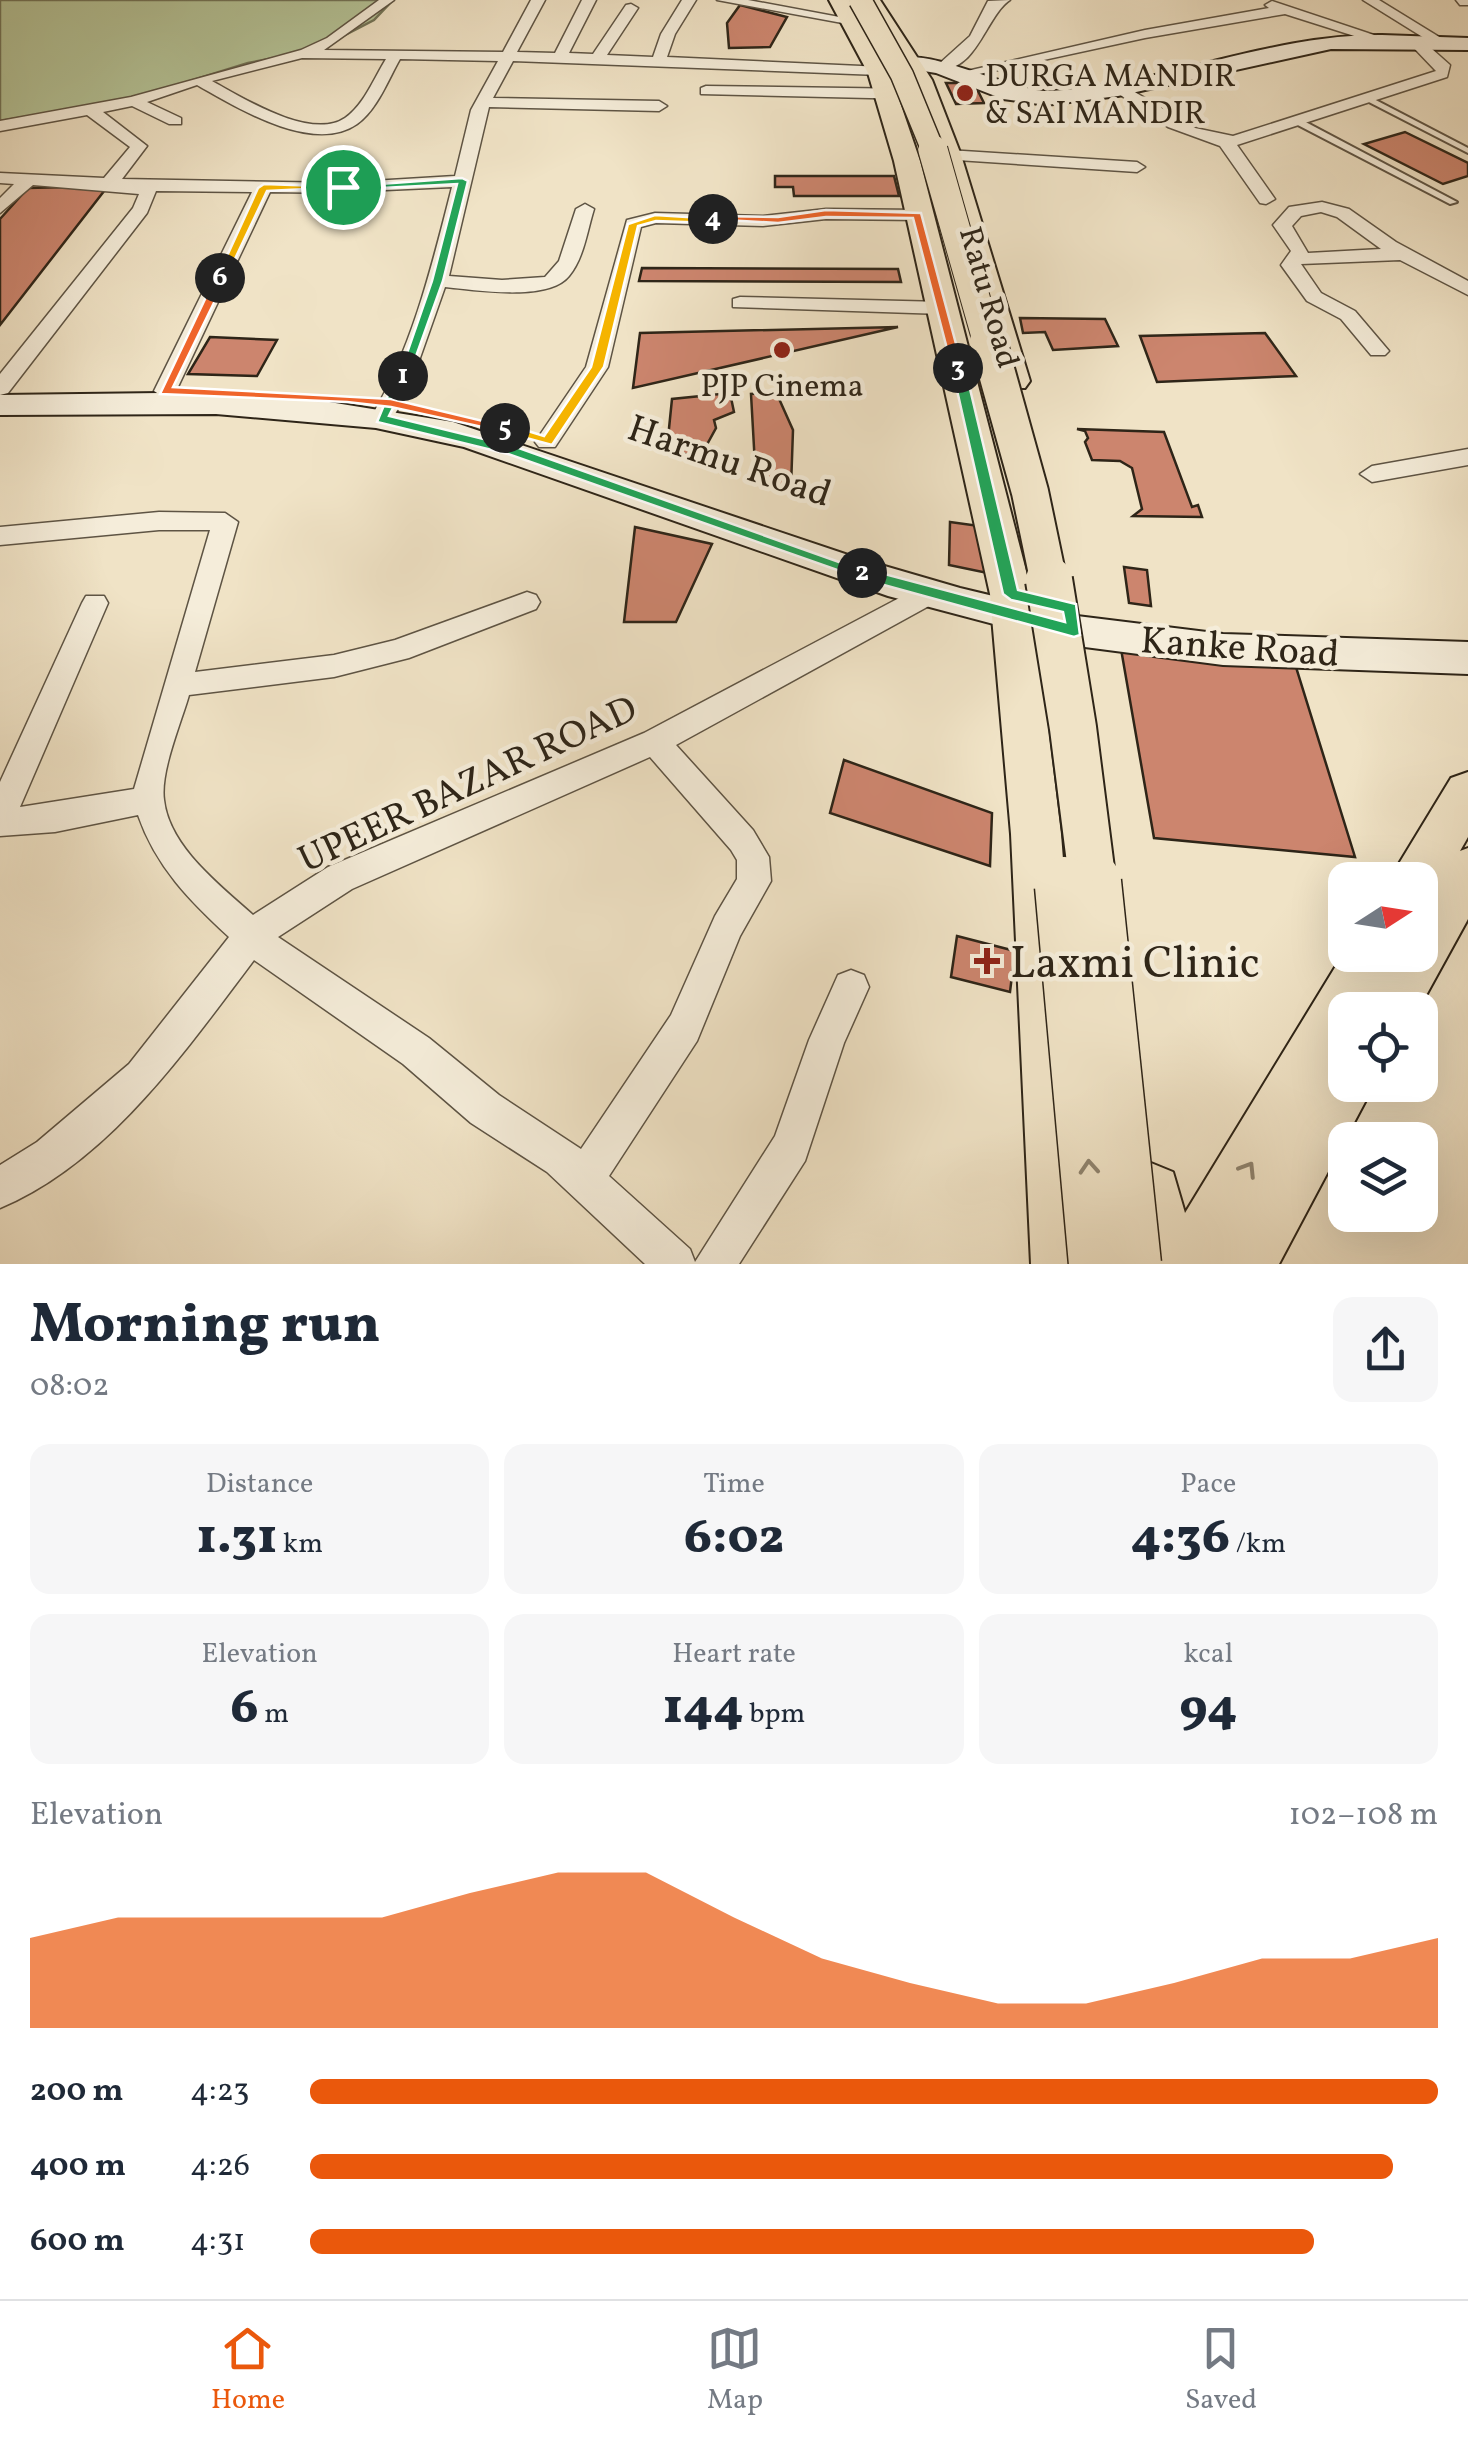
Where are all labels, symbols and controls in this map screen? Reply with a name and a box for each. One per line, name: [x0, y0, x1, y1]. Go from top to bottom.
place label: DURGA MANDIR & SAI MANDIR: [985, 56, 1236, 137]
marker: DURGA MANDIR & SAI MANDIR: [954, 82, 976, 104]
pin: [301, 145, 386, 230]
icon: arrive: [316, 160, 371, 215]
pin: 4: [688, 194, 738, 244]
text: 4: [705, 199, 721, 238]
street label: Ratu Road: [946, 222, 1028, 374]
pin: 6: [195, 253, 245, 303]
text: 6: [212, 258, 228, 297]
marker: PJP Cinema: [771, 339, 793, 361]
pin: 3: [933, 343, 983, 393]
text: 3: [951, 348, 965, 387]
pin: 1: [378, 351, 428, 401]
text: 1: [397, 356, 409, 395]
place label: PJP Cinema: [700, 366, 864, 410]
pin: 5: [480, 403, 530, 453]
street label: Harmu Road: [620, 404, 838, 523]
text: 5: [498, 408, 512, 447]
pin: 2: [837, 548, 887, 598]
text: 2: [855, 553, 869, 592]
street label: Kanke Road: [1139, 616, 1341, 683]
street label: UPEER BAZAR ROAD: [290, 684, 646, 888]
north arrow: [1328, 862, 1438, 972]
map controls: [1328, 862, 1438, 1232]
place label: Laxmi Clinic: [1010, 934, 1260, 997]
marker: Laxmi Clinic: [974, 948, 1000, 974]
button: locate: [1328, 992, 1438, 1102]
button: layers: [1328, 1122, 1438, 1232]
one-way arrow: [1079, 1158, 1100, 1174]
one-way arrow: [1236, 1162, 1255, 1180]
text: Morning run: [30, 1289, 380, 1365]
button: share: [1333, 1297, 1438, 1402]
text: 08:02: [30, 1365, 109, 1409]
text: Distance: [206, 1465, 313, 1504]
text: Time: [703, 1465, 765, 1504]
text: Pace: [1180, 1465, 1236, 1504]
text: 1.31: [196, 1504, 277, 1574]
text: 6:02: [684, 1504, 784, 1574]
text: 4:36: [1131, 1504, 1230, 1574]
text: km: [277, 1525, 323, 1564]
text: /km: [1230, 1525, 1286, 1564]
text: Elevation: [201, 1635, 318, 1674]
text: Heart rate: [672, 1635, 796, 1674]
text: kcal: [1183, 1635, 1233, 1674]
text: 6: [230, 1674, 259, 1744]
text: 144: [663, 1674, 744, 1744]
text: 94: [1179, 1674, 1237, 1744]
text: m: [259, 1695, 289, 1734]
text: bpm: [744, 1695, 805, 1734]
text: Elevation: [30, 1794, 163, 1838]
text: 102–108 m: [1288, 1794, 1438, 1838]
text: 200 m: [30, 2070, 124, 2114]
text: 4:23: [190, 2070, 249, 2114]
text: 400 m: [30, 2145, 126, 2189]
text: 4:26: [190, 2145, 250, 2189]
text: 600 m: [30, 2220, 125, 2264]
text: 4:31: [190, 2220, 246, 2264]
tab: Home: [211, 2321, 285, 2420]
tab: Map: [707, 2321, 763, 2420]
tab: Saved: [1185, 2321, 1257, 2420]

